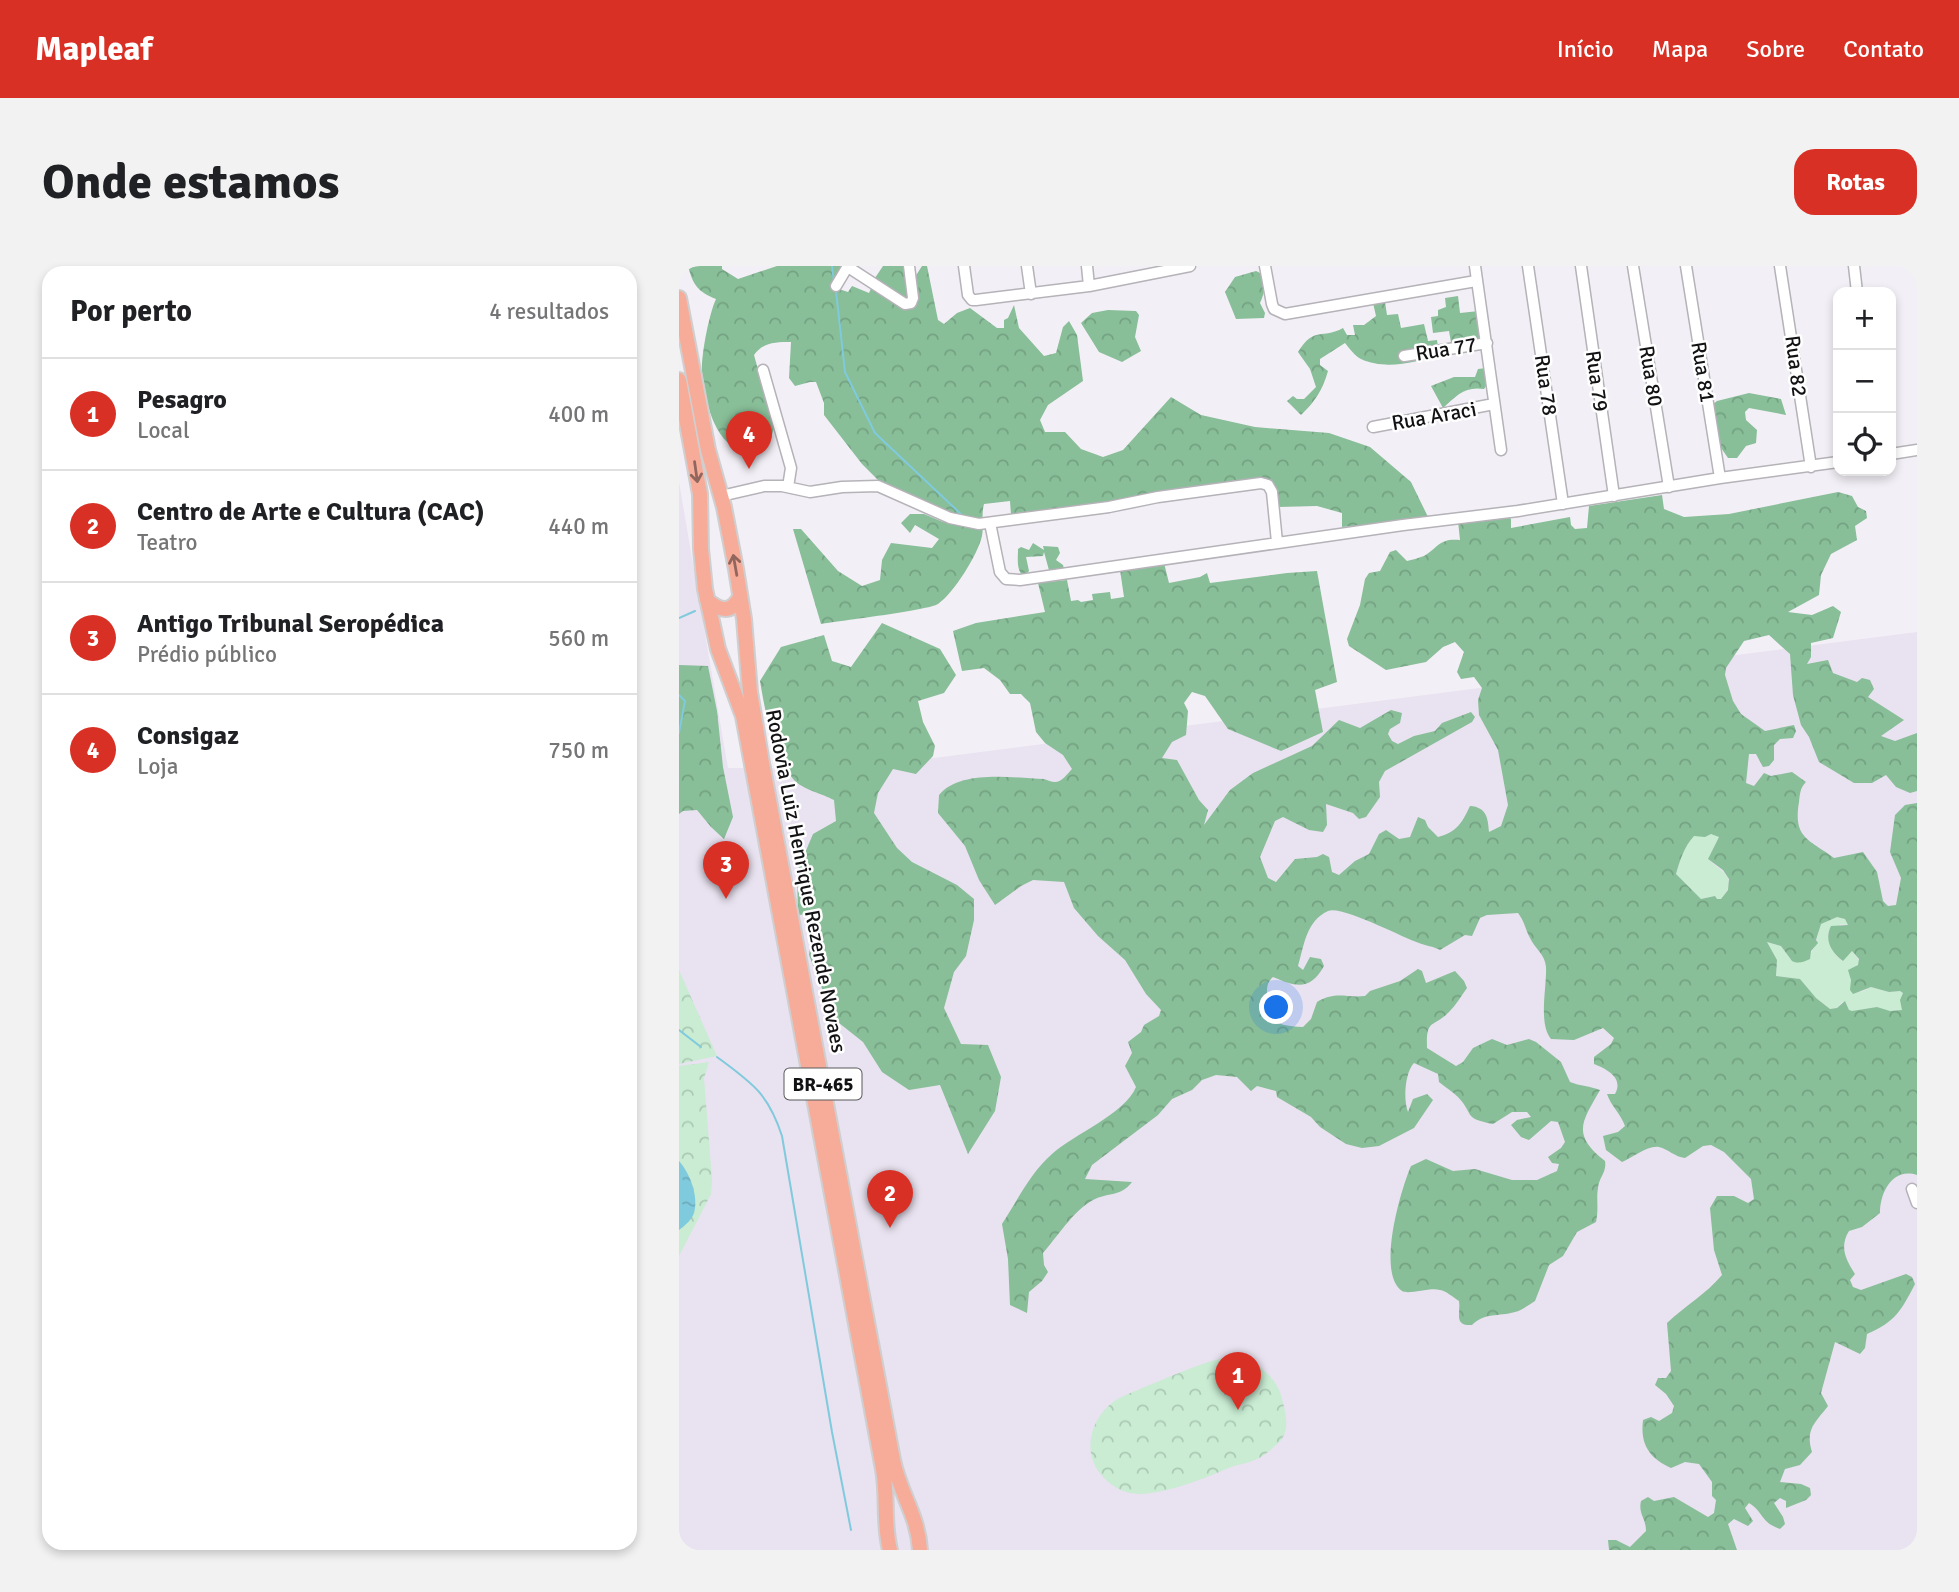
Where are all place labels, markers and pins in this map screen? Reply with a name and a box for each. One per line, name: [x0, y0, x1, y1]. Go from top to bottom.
pin: 4: [726, 411, 772, 469]
pin: 3: [703, 841, 749, 899]
pin: 2: [867, 1170, 913, 1228]
pin: 1: [1215, 1352, 1261, 1410]

